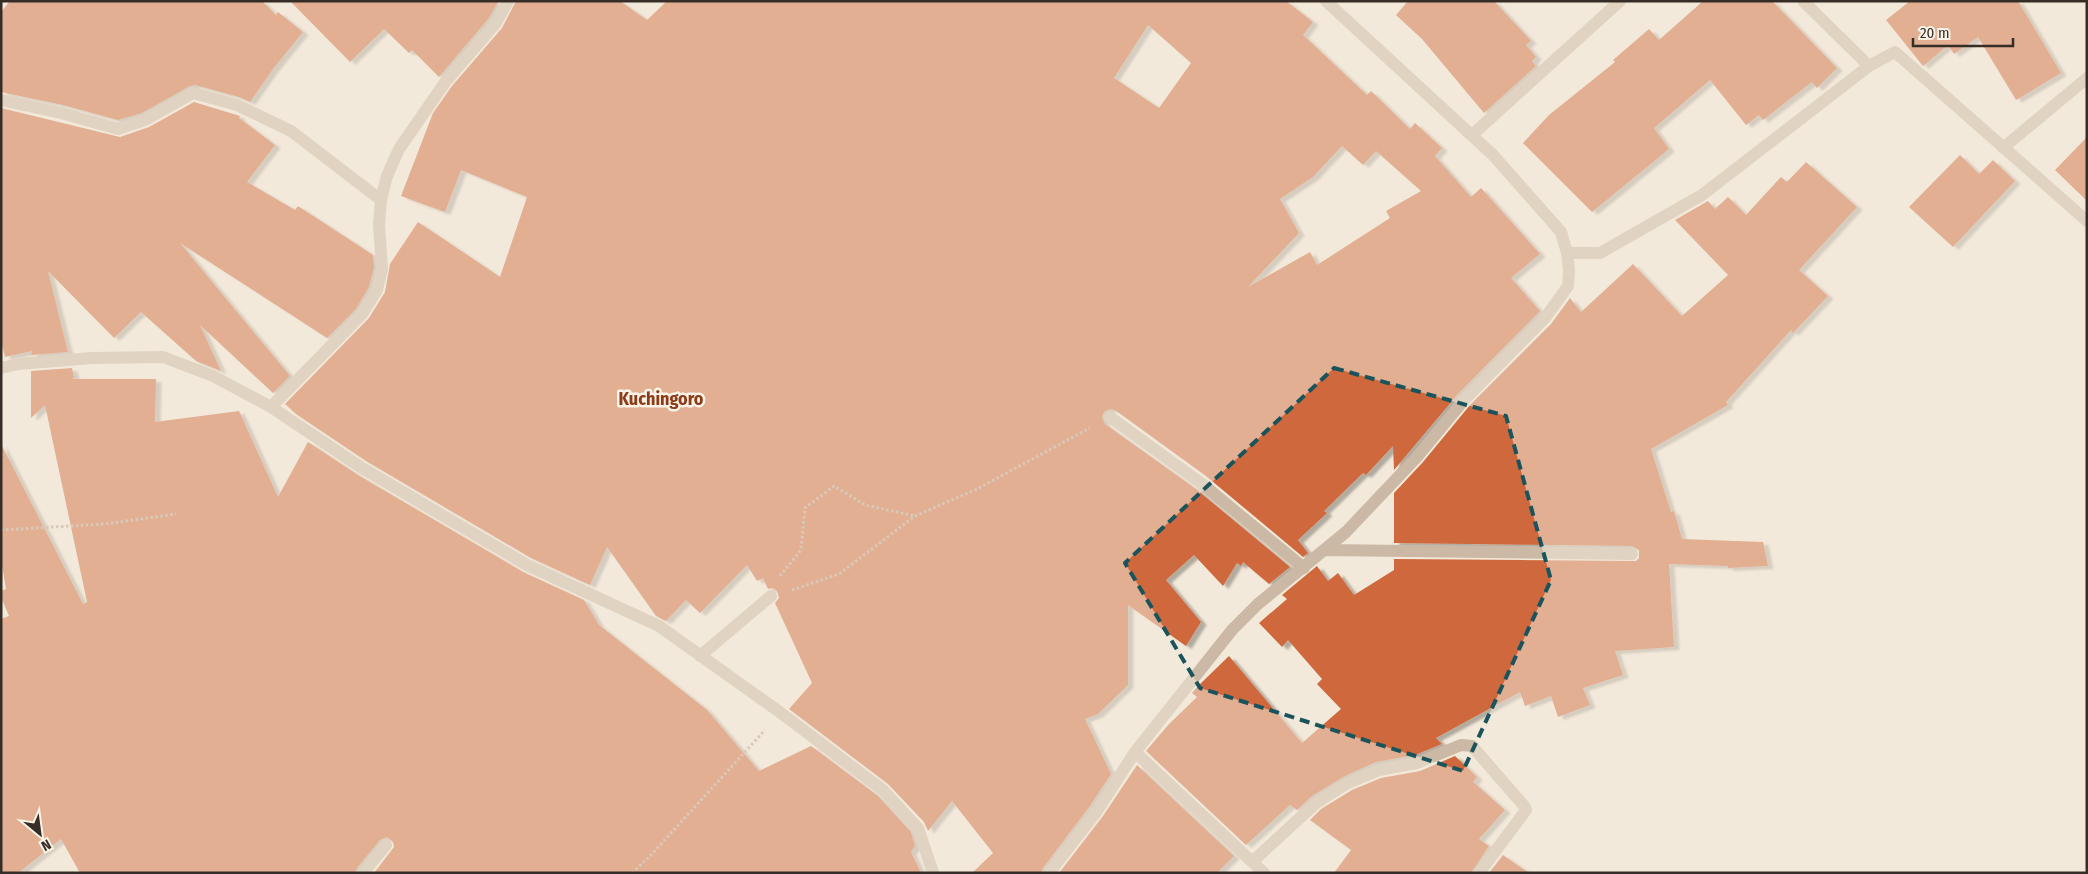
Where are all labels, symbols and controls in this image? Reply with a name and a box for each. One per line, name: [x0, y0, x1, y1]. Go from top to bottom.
scale bar: [1913, 15, 2013, 47]
text: 20 m: [1920, 24, 1950, 42]
district label: Kuchingoro: [619, 388, 704, 410]
north arrow: [15, 809, 65, 859]
text: N: [38, 835, 54, 854]

